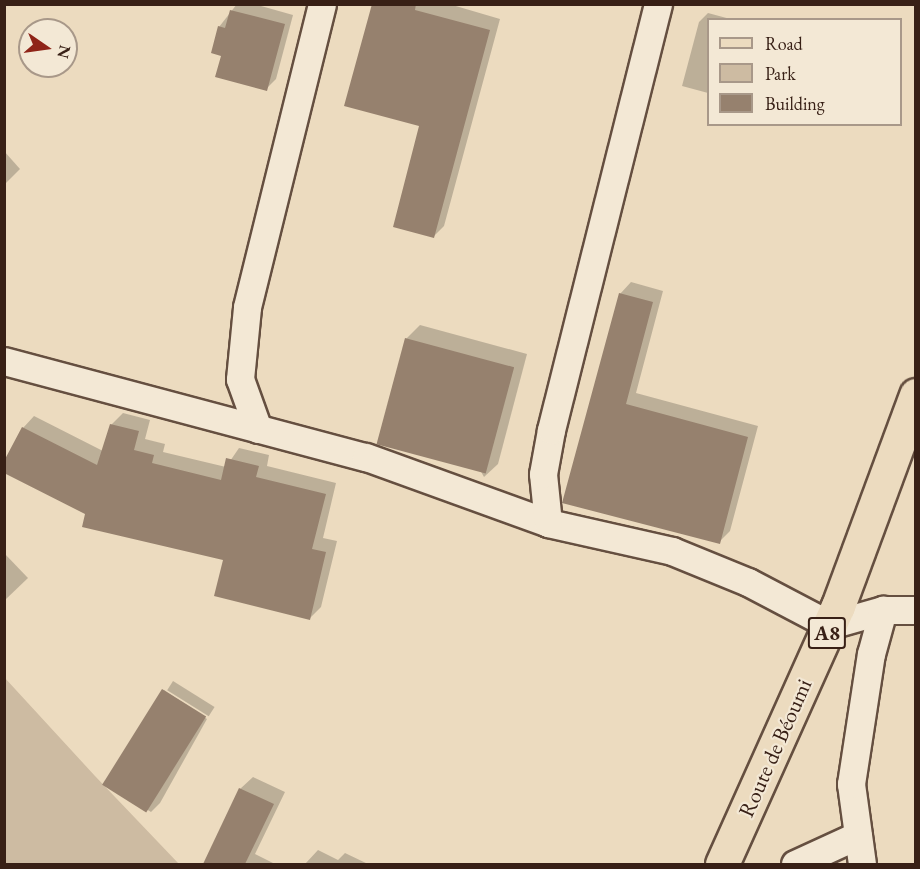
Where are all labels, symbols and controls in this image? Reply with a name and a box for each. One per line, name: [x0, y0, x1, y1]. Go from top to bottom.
north arrow: [18, 18, 78, 78]
legend: [707, 18, 902, 126]
text: Road: [765, 32, 803, 55]
text: N: [52, 43, 76, 60]
text: Park: [765, 62, 796, 85]
text: Building: [765, 92, 825, 115]
road number: A8: [808, 615, 846, 651]
street label: Route de Béoumi: [733, 675, 817, 821]

